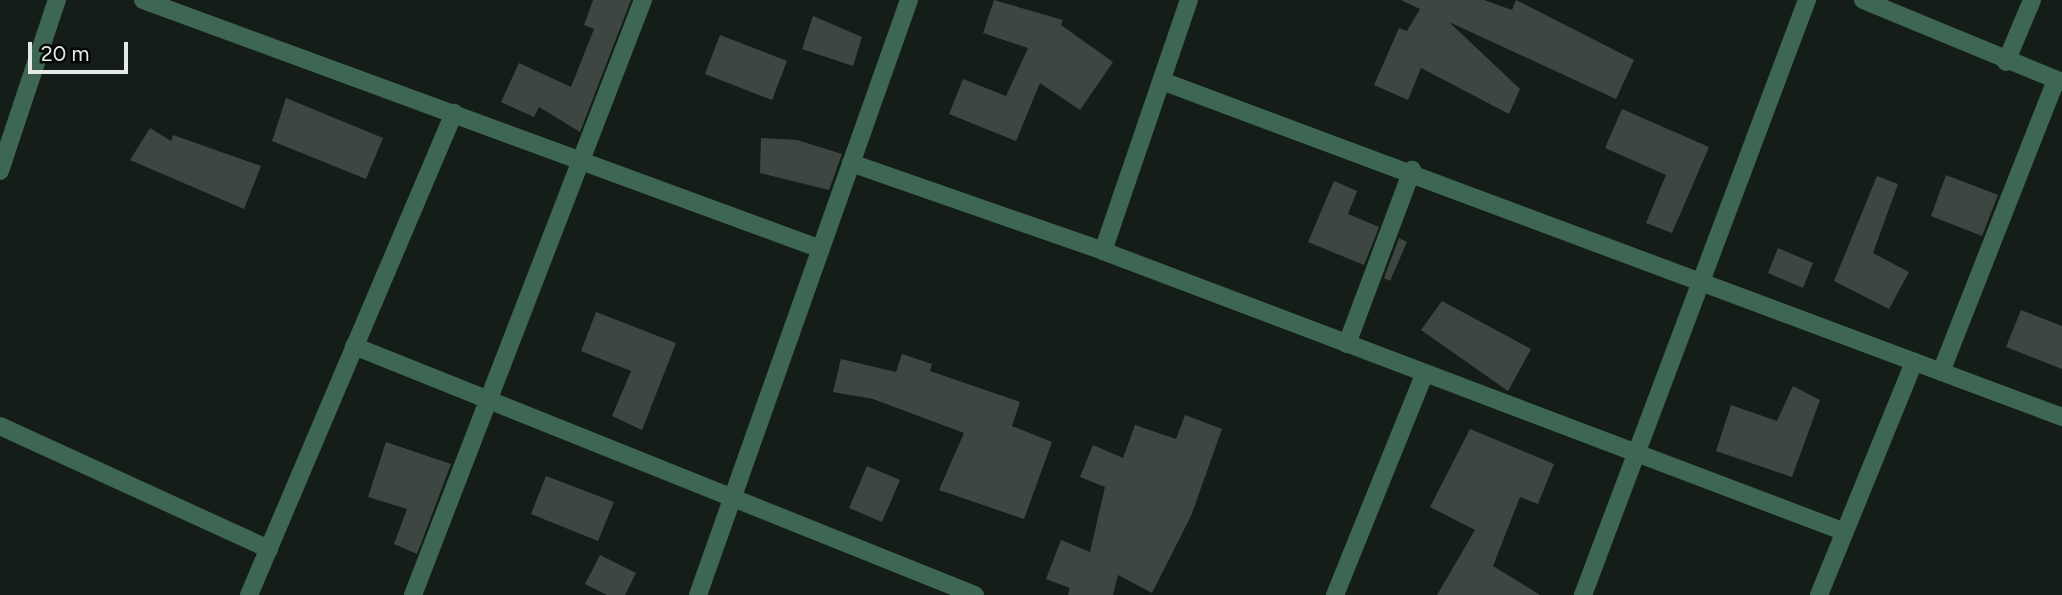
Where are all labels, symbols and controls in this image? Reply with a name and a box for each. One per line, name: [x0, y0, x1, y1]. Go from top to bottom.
scale bar: [32, 28, 131, 72]
text: 20 m: [41, 41, 89, 66]

